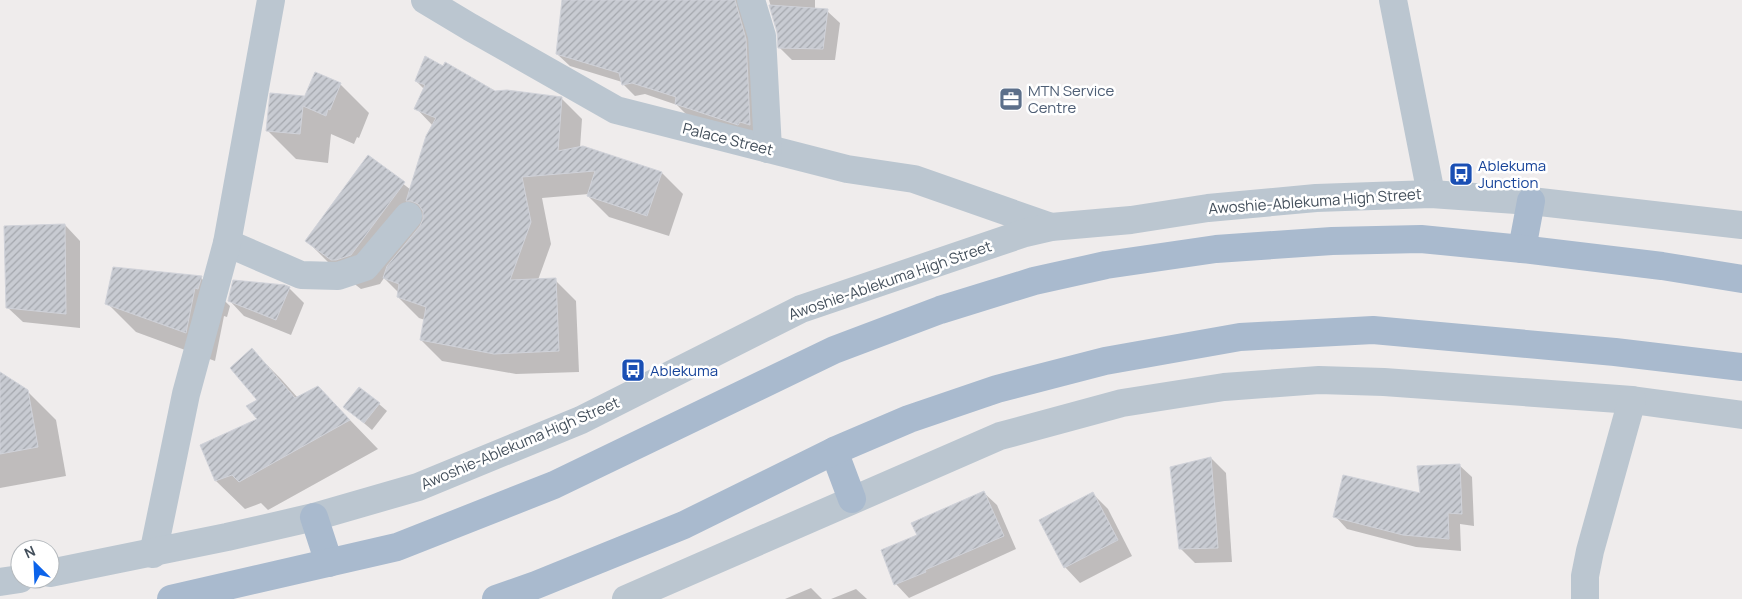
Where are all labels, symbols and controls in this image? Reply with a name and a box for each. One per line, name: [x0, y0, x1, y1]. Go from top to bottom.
place label: MTN Service Centre: [1028, 80, 1114, 118]
office icon: MTN Service Centre: [998, 86, 1024, 112]
street label: Palace Street: [680, 118, 776, 160]
place label: Ablekuma Junction: [1478, 155, 1546, 193]
bus stop icon: Ablekuma Junction: [1448, 161, 1474, 187]
street label: Awoshie-Ablekuma High Street: [1208, 183, 1422, 219]
street label: Awoshie-Ablekuma High Street: [786, 235, 994, 325]
bus stop icon: Ablekuma: [620, 357, 646, 383]
place label: Ablekuma: [650, 360, 718, 381]
street label: Awoshie-Ablekuma High Street: [418, 392, 622, 494]
north arrow: [10, 539, 60, 589]
text: N: [21, 541, 38, 562]

